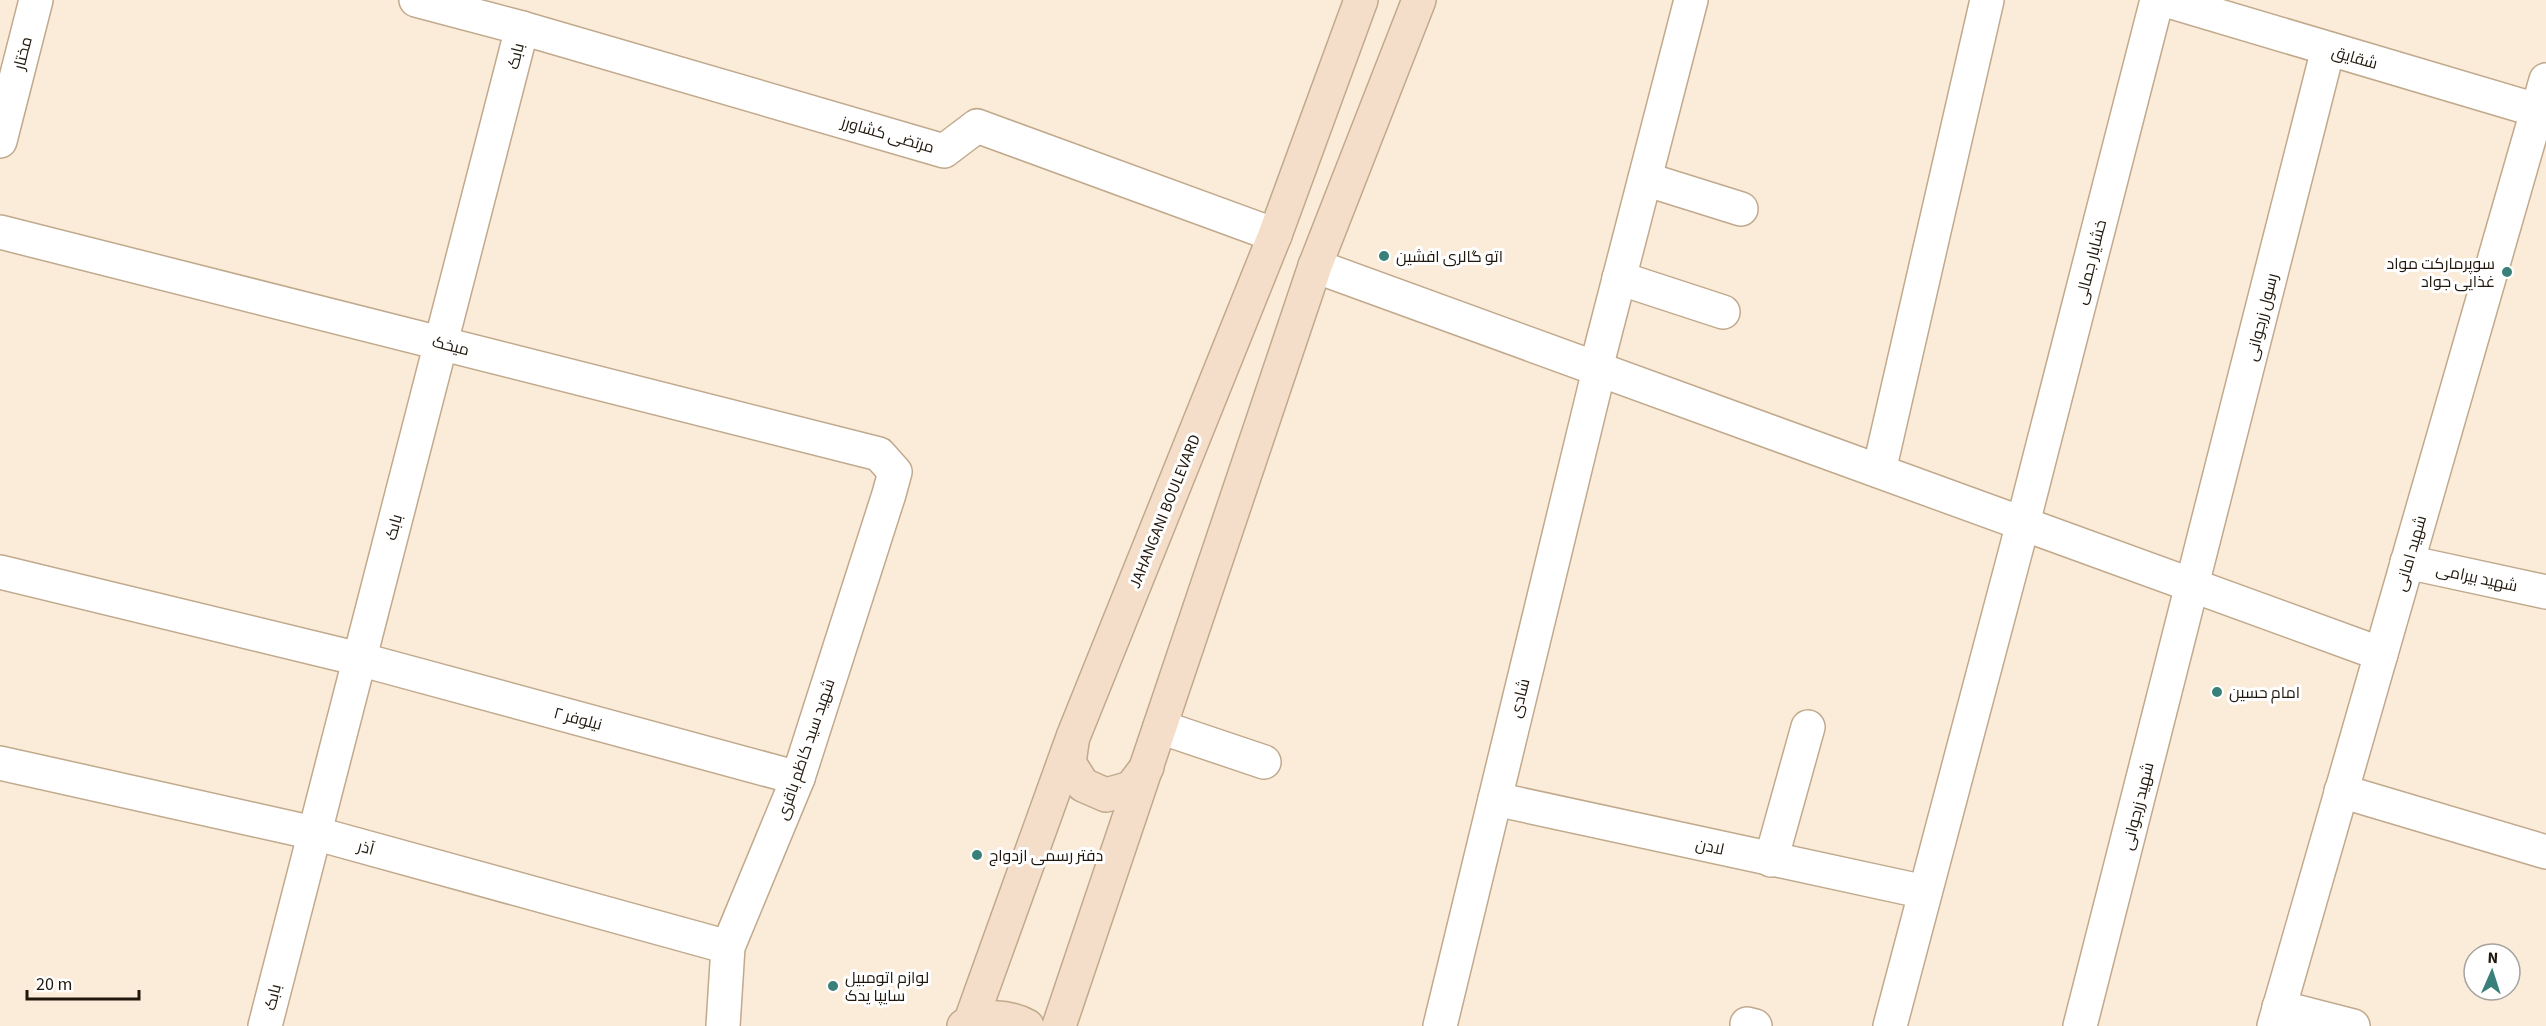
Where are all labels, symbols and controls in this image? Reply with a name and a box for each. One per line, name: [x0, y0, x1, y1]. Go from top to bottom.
street label: مختار: [8, 34, 38, 73]
street label: بابک: [502, 41, 530, 72]
street label: شقایق: [2329, 41, 2380, 75]
street label: مرتضی کشاورز: [838, 111, 937, 159]
street label: خشایار جمالی: [2070, 218, 2112, 307]
place label: اتو گالری افشین: [1396, 246, 1503, 268]
marker: اتو گالری افشین: [1377, 249, 1391, 263]
place label: سوپرمارکت مواد غذایی جواد: [2386, 253, 2495, 293]
marker: سوپرمارکت مواد غذایی جواد: [2500, 265, 2514, 279]
street label: رسول زرجوانی: [2240, 271, 2284, 363]
street label: میخک: [430, 331, 472, 361]
street label: JAHANGANI BOULEVARD: [1124, 431, 1206, 592]
street label: بابک: [380, 512, 408, 543]
street label: شهید امانی: [2390, 513, 2432, 594]
street label: شهید بیرامی: [2434, 559, 2520, 597]
street label: شهید سید کاظم باقری: [771, 676, 840, 823]
street label: شادی: [1504, 676, 1535, 720]
place label: امام حسین: [2229, 682, 2300, 704]
marker: امام حسین: [2210, 685, 2224, 699]
street label: نیلوفر ۲: [551, 702, 604, 736]
street label: شهید زرجوانی: [2116, 760, 2159, 852]
street label: لادن: [1693, 833, 1726, 861]
street label: آذر: [354, 835, 377, 861]
place label: دفتر رسمی ازدواج: [989, 845, 1103, 867]
marker: دفتر رسمی ازدواج: [970, 848, 984, 862]
north arrow: [2462, 942, 2522, 1002]
text: N: [2487, 947, 2499, 969]
scale bar: [27, 963, 140, 1001]
place label: لوازم اتومبیل سایپا یدک: [845, 967, 929, 1007]
text: 20 m: [36, 972, 72, 997]
marker: لوازم اتومبیل سایپا یدک: [826, 979, 840, 993]
street label: بابک: [259, 982, 287, 1013]

